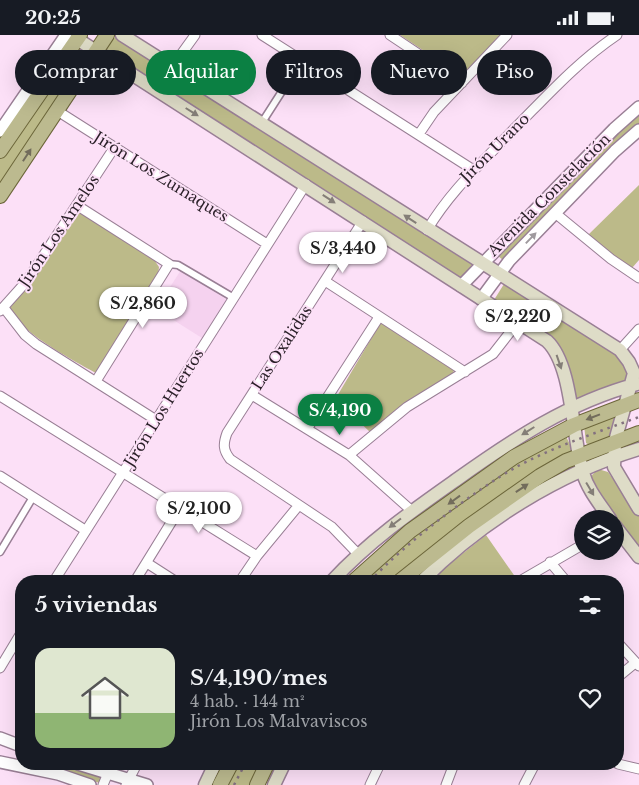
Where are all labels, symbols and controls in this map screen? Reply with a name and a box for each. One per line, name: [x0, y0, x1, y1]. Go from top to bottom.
text: 20:25: [25, 6, 81, 29]
chip: Comprar: [15, 50, 136, 95]
chip: Alquilar: [146, 50, 256, 95]
chip: Filtros: [266, 50, 361, 95]
chip: Nuevo: [371, 50, 467, 95]
chip: Piso: [477, 50, 552, 95]
one-way arrow: [185, 107, 199, 117]
street label: Jirón Urano: [455, 109, 533, 188]
street label: Jirón Los Zumaques: [89, 126, 232, 226]
street label: Avenida Constelación: [483, 129, 614, 261]
one-way arrow: [22, 148, 31, 161]
street label: Jirón Los Amelos: [13, 171, 103, 292]
one-way arrow: [322, 194, 336, 204]
one-way arrow: [404, 214, 417, 224]
pin: S/3,440: [297, 231, 389, 274]
one-way arrow: [525, 233, 537, 245]
text: S/3,440: [310, 238, 376, 258]
pin: S/2,860: [97, 287, 189, 329]
text: S/2,860: [110, 293, 176, 313]
pin: S/2,220: [472, 299, 564, 342]
street label: Las Oxalidas: [247, 302, 316, 394]
text: S/2,220: [485, 306, 551, 326]
street label: Jirón Los Huertos: [118, 345, 208, 472]
one-way arrow: [556, 355, 563, 370]
pin: S/4,190: [294, 393, 386, 436]
text: S/4,190: [309, 400, 371, 420]
one-way arrow: [585, 413, 600, 421]
one-way arrow: [522, 427, 535, 436]
one-way arrow: [515, 483, 529, 493]
one-way arrow: [586, 483, 595, 496]
pin: S/2,100: [153, 491, 245, 534]
one-way arrow: [447, 495, 461, 505]
text: S/2,100: [167, 498, 231, 518]
map controls: [574, 510, 624, 560]
button: layers: [574, 510, 624, 560]
one-way arrow: [389, 518, 402, 529]
icon: filters: [576, 591, 604, 619]
text: 5 viviendas: [35, 592, 158, 618]
text: S/4,190/mes: [190, 665, 327, 691]
icon: home: [75, 668, 135, 728]
icon: heart: [576, 684, 604, 712]
text: 4 hab. · 144 m²: [190, 691, 304, 711]
text: Jirón Los Malvaviscos: [190, 711, 367, 731]

